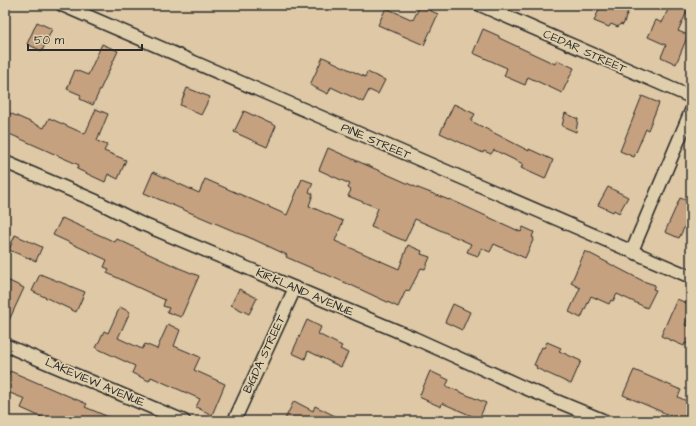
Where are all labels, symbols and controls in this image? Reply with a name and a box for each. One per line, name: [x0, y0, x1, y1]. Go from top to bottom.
street label: CEDAR STREET: [540, 25, 630, 78]
scale bar: [28, 26, 142, 52]
text: 50 m: [34, 32, 65, 49]
street label: PINE STREET: [338, 119, 414, 164]
street label: KIRKLAND AVENUE: [253, 264, 356, 321]
street label: BIGDA STREET: [239, 312, 290, 396]
street label: LAKEVIEW AVENUE: [42, 354, 147, 411]

